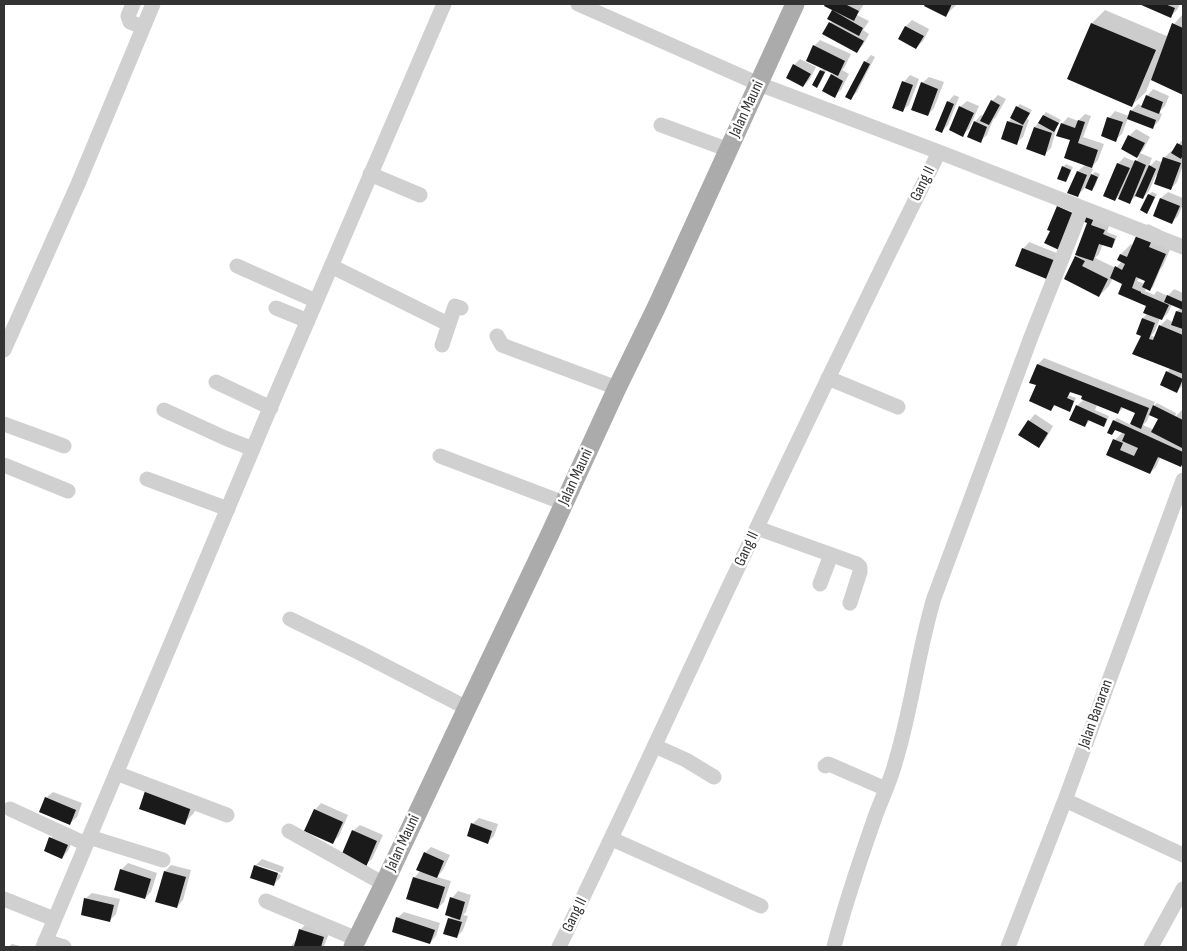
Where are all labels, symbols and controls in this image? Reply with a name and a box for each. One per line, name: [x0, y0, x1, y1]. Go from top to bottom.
street label: Jalan Mauni: [726, 78, 768, 140]
street label: Gang II: [906, 163, 940, 205]
street label: Jalan Mauni: [555, 446, 597, 508]
street label: Gang II: [731, 528, 763, 570]
street label: Jalan Banaran: [1075, 677, 1117, 751]
street label: Jalan Mauni: [382, 812, 424, 874]
street label: Gang II: [558, 894, 592, 936]

